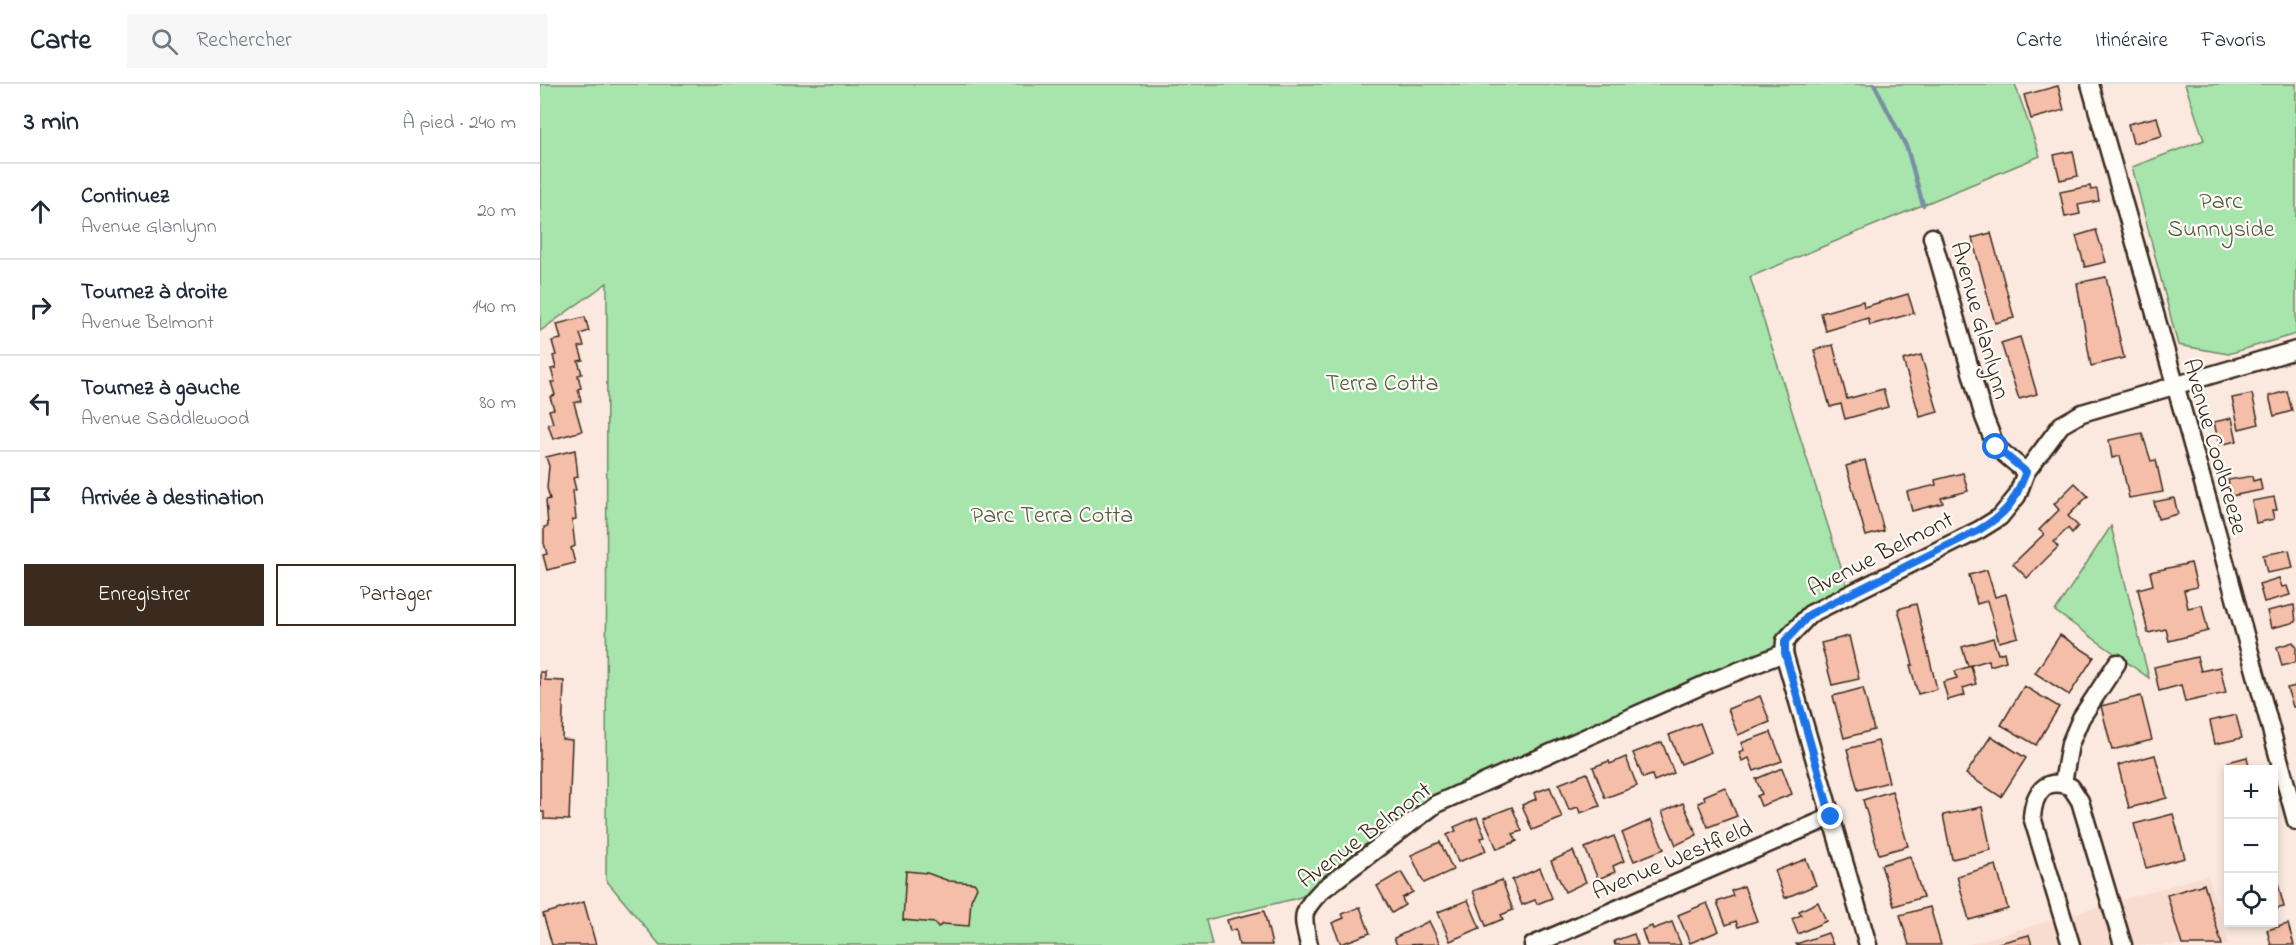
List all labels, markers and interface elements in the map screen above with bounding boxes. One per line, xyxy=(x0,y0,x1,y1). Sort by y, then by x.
search box xyxy=(127,14,547,68)
text: Carte xyxy=(30,21,91,62)
icon: search xyxy=(148,25,181,58)
text: Rechercher xyxy=(196,25,292,57)
text: Carte xyxy=(2016,26,2062,56)
text: Itinéraire xyxy=(2095,26,2168,56)
text: Favoris xyxy=(2201,26,2266,56)
text: 3 min xyxy=(24,104,79,142)
text: À pied · 240 m xyxy=(402,109,516,138)
text: Continuez xyxy=(81,181,169,213)
park label: Parc Sunnyside xyxy=(2168,185,2275,249)
icon: ahead xyxy=(24,195,57,228)
text: 20 m xyxy=(477,197,516,226)
text: Avenue Glanlynn xyxy=(81,213,217,242)
street label: Avenue Glanlynn xyxy=(1938,238,2018,404)
text: Tournez à droite xyxy=(81,277,227,309)
icon: right xyxy=(24,291,57,324)
text: 140 m xyxy=(472,293,516,322)
text: Avenue Belmont xyxy=(81,309,214,338)
street label: Avenue Coolbreeze xyxy=(2172,355,2256,539)
park label: Terra Cotta xyxy=(1325,367,1439,402)
text: Tournez à gauche xyxy=(81,373,240,405)
icon: left xyxy=(24,387,57,420)
text: 80 m xyxy=(479,389,516,418)
text: Avenue Saddlewood xyxy=(81,405,249,434)
route start xyxy=(1982,433,2008,459)
icon: arrive xyxy=(24,483,57,516)
text: Arrivée à destination xyxy=(81,483,264,515)
park label: Parc Terra Cotta xyxy=(971,499,1133,534)
street label: Avenue Belmont xyxy=(1802,503,1960,607)
button: Enregistrer xyxy=(24,564,264,626)
button: Partager xyxy=(276,564,516,626)
map controls xyxy=(2224,765,2278,927)
button: + xyxy=(2224,765,2278,819)
street label: Avenue Belmont xyxy=(1291,774,1440,898)
route end xyxy=(1817,803,1843,829)
street label: Avenue Westfield xyxy=(1587,812,1759,911)
button: − xyxy=(2224,819,2278,873)
button: locate xyxy=(2224,873,2278,927)

